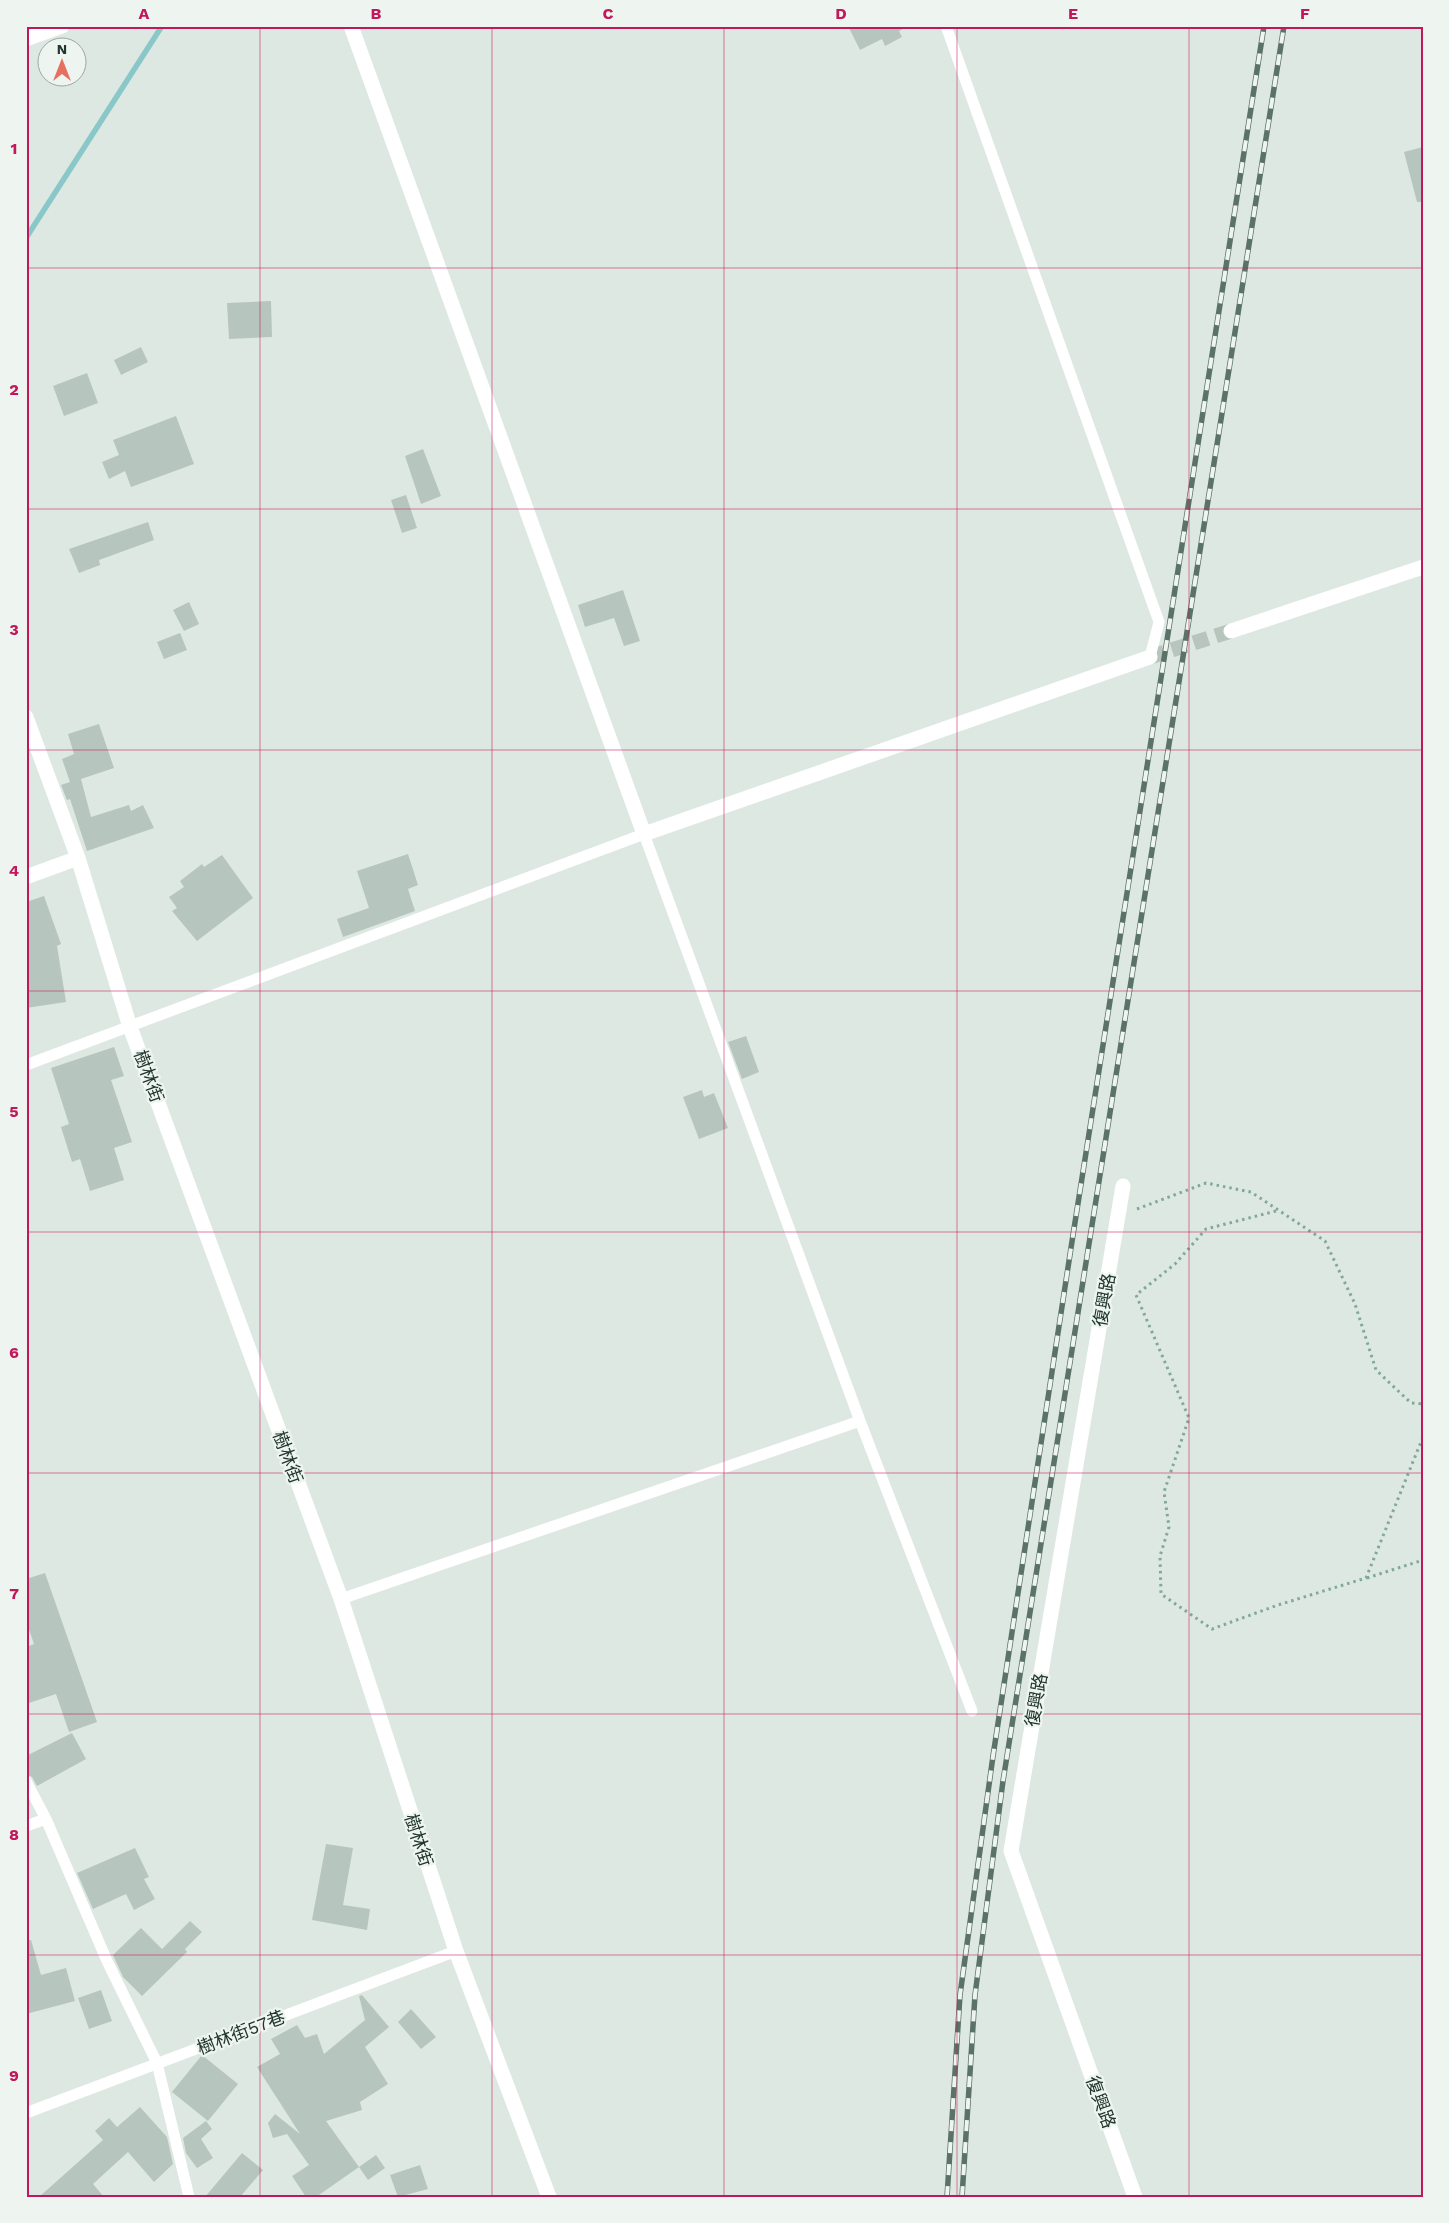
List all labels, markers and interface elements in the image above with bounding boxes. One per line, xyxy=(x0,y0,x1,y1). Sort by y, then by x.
text: A xyxy=(139,4,150,23)
text: B xyxy=(371,4,382,23)
text: C xyxy=(603,4,614,23)
text: D xyxy=(835,4,847,23)
text: E xyxy=(1068,4,1078,23)
text: F xyxy=(1300,4,1310,23)
north arrow xyxy=(38,38,88,88)
text: N xyxy=(57,41,67,57)
text: 1 xyxy=(11,139,17,158)
text: 2 xyxy=(9,380,19,399)
text: 3 xyxy=(9,620,19,639)
text: 4 xyxy=(9,861,19,880)
street label: 樹林街 xyxy=(130,1047,168,1105)
text: 5 xyxy=(9,1102,19,1121)
street label: 復興路 xyxy=(1089,1272,1119,1328)
text: 6 xyxy=(9,1343,19,1362)
street label: 樹林街 xyxy=(269,1428,307,1486)
text: 7 xyxy=(9,1584,19,1603)
street label: 復興路 xyxy=(1021,1672,1051,1728)
street label: 樹林街 xyxy=(401,1811,437,1869)
text: 8 xyxy=(9,1825,19,1844)
street label: 樹林街57巷 xyxy=(194,2006,288,2058)
text: 9 xyxy=(9,2066,19,2085)
street label: 復興路 xyxy=(1082,2073,1120,2131)

